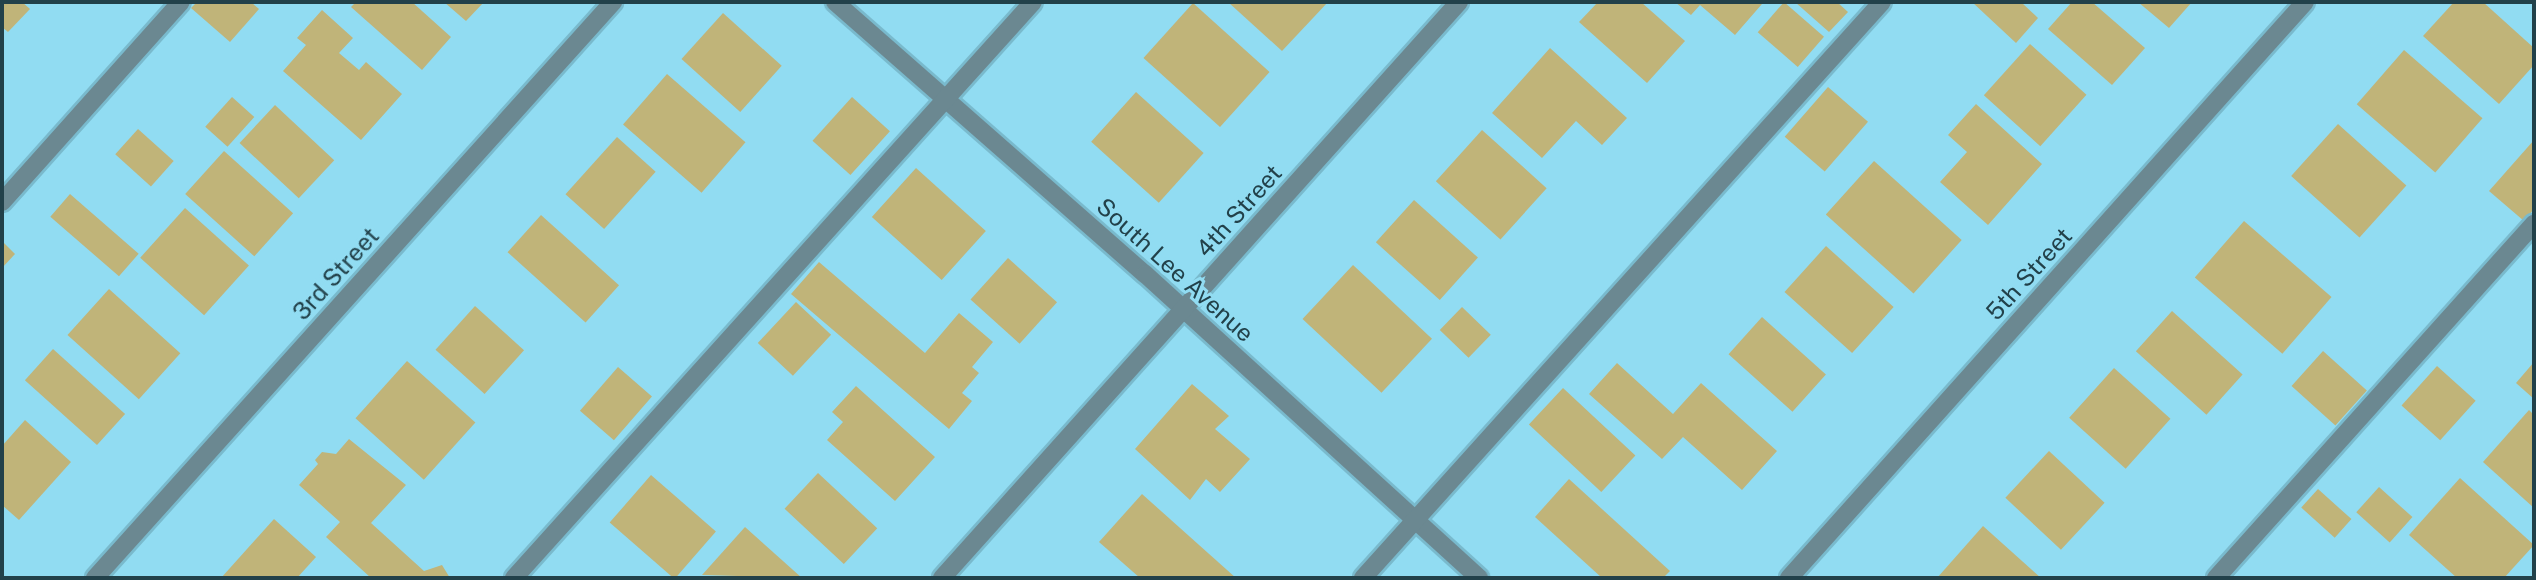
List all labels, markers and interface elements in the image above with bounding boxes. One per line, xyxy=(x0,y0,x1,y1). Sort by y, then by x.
street label: 4th Street xyxy=(1190,159,1288,263)
street label: South Lee Avenue xyxy=(1091,192,1259,348)
street label: 3rd Street xyxy=(287,222,385,326)
street label: 5th Street xyxy=(1980,222,2078,326)

